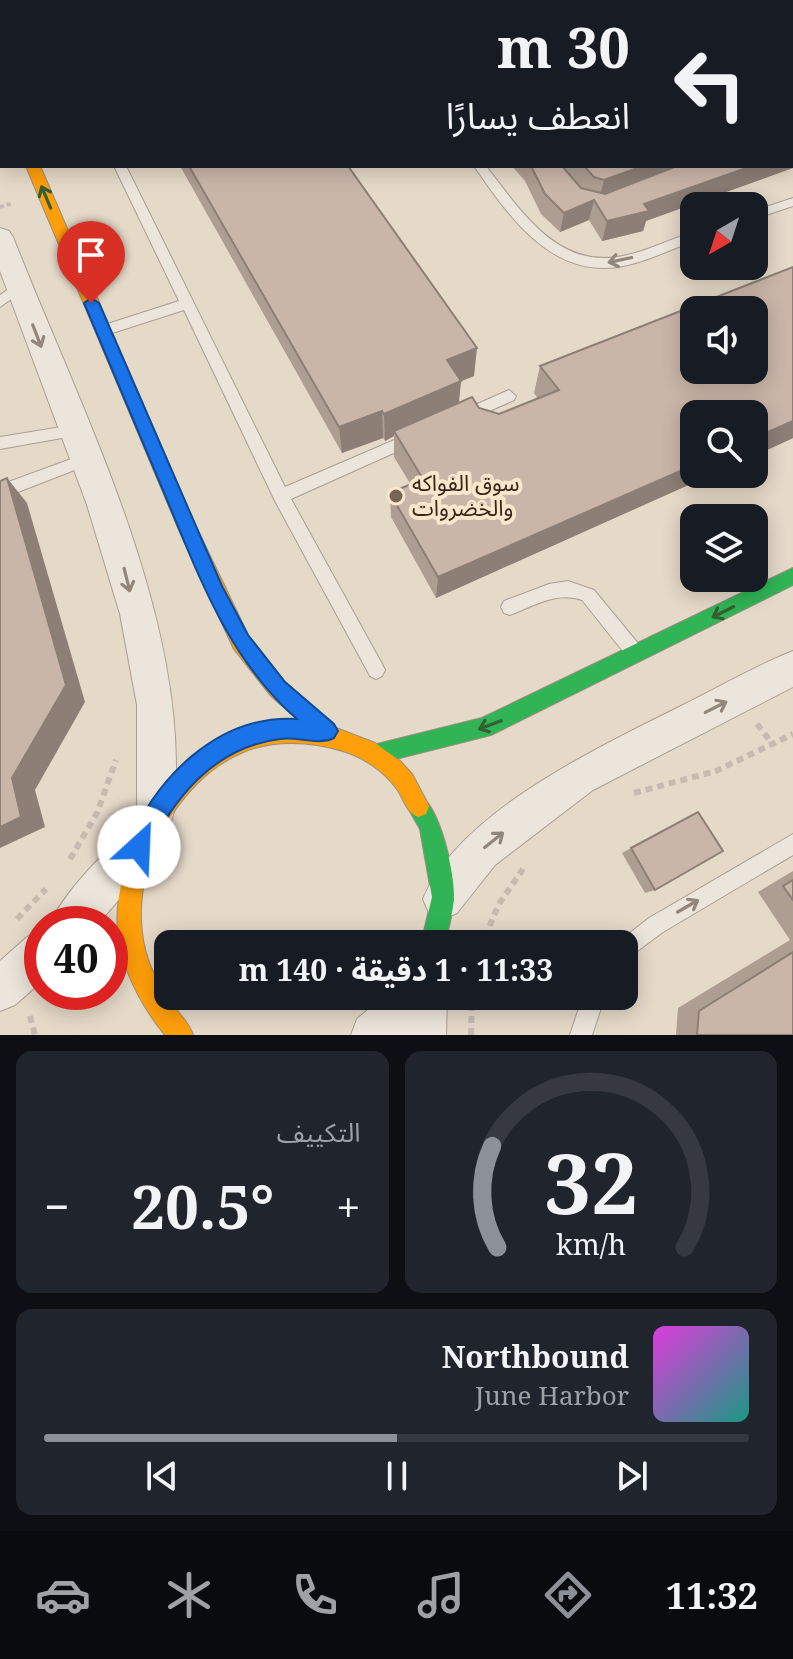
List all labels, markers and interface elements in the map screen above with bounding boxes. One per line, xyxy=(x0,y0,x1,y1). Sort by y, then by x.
text: 30 m xyxy=(497,8,630,84)
icon: left xyxy=(658,32,762,136)
text: انعطف يسارًا xyxy=(446,91,630,140)
one-way arrow xyxy=(38,185,52,210)
north arrow xyxy=(680,192,768,280)
map controls xyxy=(680,192,768,592)
pin xyxy=(57,221,125,303)
icon: arrive xyxy=(69,233,113,277)
one-way arrow xyxy=(608,253,633,268)
button: sound xyxy=(680,296,768,384)
one-way arrow xyxy=(31,323,46,348)
button: search xyxy=(680,400,768,488)
place label: سوق الفواكه والخضروات xyxy=(412,467,520,522)
marker: سوق الفواكه والخضروات xyxy=(387,487,405,505)
button: layers xyxy=(680,504,768,592)
one-way arrow xyxy=(120,567,135,592)
one-way arrow xyxy=(712,604,736,620)
one-way arrow xyxy=(704,699,728,715)
one-way arrow xyxy=(478,719,503,733)
position arrow xyxy=(97,805,181,889)
one-way arrow xyxy=(483,832,504,849)
one-way arrow xyxy=(676,898,699,914)
speed limit sign: 40 xyxy=(24,906,128,1010)
text: 11:33 · 1 دقيقة · 140 m xyxy=(239,949,553,990)
text: التكييف xyxy=(277,1114,361,1150)
text: 32 xyxy=(544,1125,638,1238)
text: 20.5° xyxy=(131,1165,274,1247)
text: − xyxy=(44,1176,69,1236)
text: + xyxy=(336,1176,361,1236)
text: km/h xyxy=(556,1224,626,1263)
text: Northbound xyxy=(442,1336,629,1377)
text: June Harbor xyxy=(475,1377,629,1413)
icon: previous xyxy=(140,1454,184,1498)
icon: pause xyxy=(375,1454,419,1498)
icon: next xyxy=(610,1454,654,1498)
icon: car xyxy=(35,1567,91,1623)
icon: climate xyxy=(161,1567,217,1623)
icon: phone xyxy=(287,1567,343,1623)
icon: music xyxy=(413,1567,469,1623)
icon: directions xyxy=(540,1567,596,1623)
text: 11:32 xyxy=(666,1571,758,1620)

